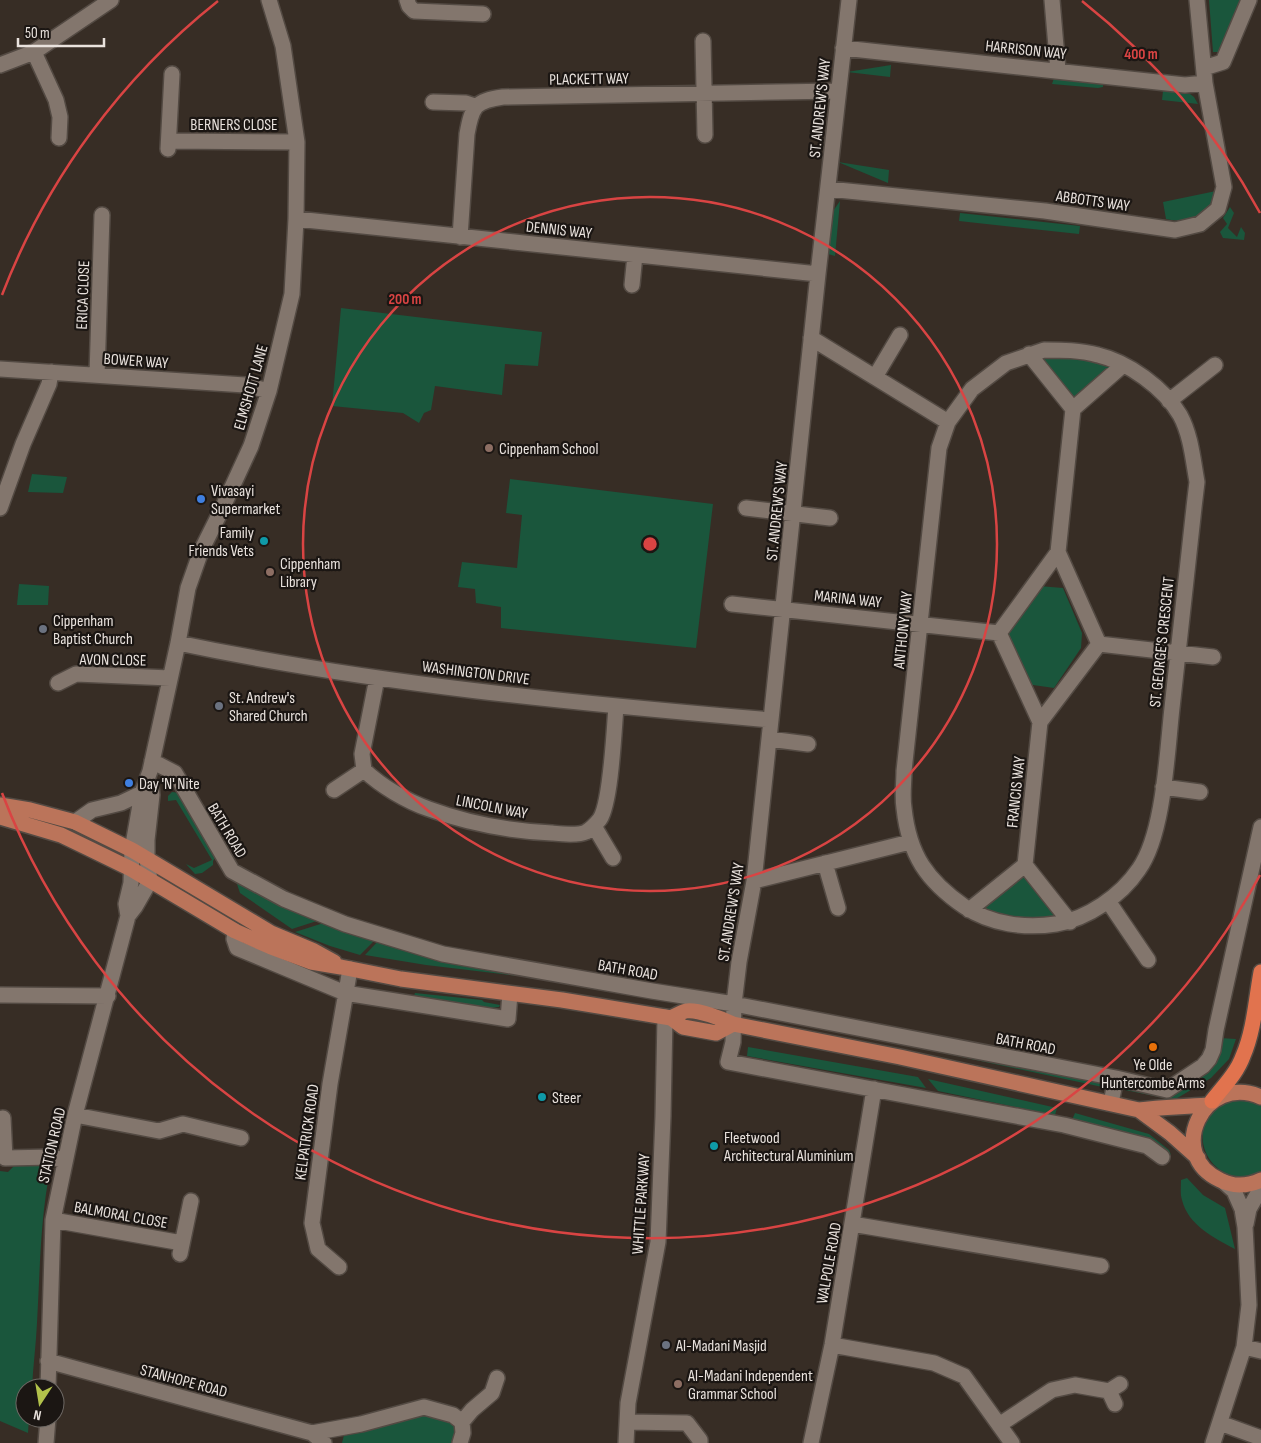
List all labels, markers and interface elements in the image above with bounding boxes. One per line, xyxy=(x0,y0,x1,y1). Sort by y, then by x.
scale bar xyxy=(18,15,104,47)
text: 50 m xyxy=(25,24,50,43)
street label: HARRISON WAY xyxy=(984,37,1068,64)
text: 400 m xyxy=(1124,45,1158,64)
street label: ST. ANDREW'S WAY xyxy=(806,57,835,159)
street label: PLACKETT WAY xyxy=(549,69,629,90)
street label: BERNERS CLOSE xyxy=(190,116,278,135)
street label: ABBOTTS WAY xyxy=(1054,187,1131,216)
street label: DENNIS WAY xyxy=(525,218,593,243)
street label: ERICA CLOSE xyxy=(73,260,94,330)
text: 200 m xyxy=(388,290,422,309)
street label: ELMSHOTT LANE xyxy=(230,343,273,432)
street label: BOWER WAY xyxy=(103,350,169,373)
place label: Cippenham School xyxy=(499,440,598,459)
marker: Cippenham School xyxy=(483,442,495,454)
street label: ST. ANDREW'S WAY xyxy=(763,460,792,562)
place label: Vivasayi Supermarket xyxy=(211,482,280,519)
marker: Vivasayi Supermarket xyxy=(195,493,207,505)
place label: Family Friends Vets xyxy=(189,524,254,561)
marker: Family Friends Vets xyxy=(258,535,270,547)
centre of rings xyxy=(641,535,659,553)
place label: Cippenham Library xyxy=(280,555,341,592)
marker: Cippenham Library xyxy=(264,566,276,578)
street label: ST. GEORGE'S CRESCENT xyxy=(1146,575,1179,708)
street label: MARINA WAY xyxy=(813,587,883,612)
street label: ANTHONY WAY xyxy=(890,590,917,671)
place label: Cippenham Baptist Church xyxy=(53,612,133,649)
marker: Cippenham Baptist Church xyxy=(37,623,49,635)
street label: AVON CLOSE xyxy=(78,650,146,671)
street label: WASHINGTON DRIVE xyxy=(421,657,531,690)
place label: St. Andrew's Shared Church xyxy=(229,689,308,726)
marker: St. Andrew's Shared Church xyxy=(213,700,225,712)
street label: FRANCIS WAY xyxy=(1003,755,1030,829)
place label: Day 'N' Nite xyxy=(139,775,200,794)
marker: Day 'N' Nite xyxy=(123,777,135,789)
street label: LINCOLN WAY xyxy=(454,791,529,824)
street label: BATH ROAD xyxy=(203,800,250,862)
street label: ST. ANDREW'S WAY xyxy=(714,861,749,963)
street label: BATH ROAD xyxy=(596,956,659,985)
street label: BATH ROAD xyxy=(994,1029,1057,1060)
marker: Ye Olde Huntercombe Arms xyxy=(1147,1041,1159,1053)
place label: Ye Olde Huntercombe Arms xyxy=(1101,1056,1205,1093)
street label: KELPATRICK ROAD xyxy=(291,1083,324,1181)
place label: Steer xyxy=(552,1089,581,1108)
marker: Steer xyxy=(536,1091,548,1103)
street label: STATION ROAD xyxy=(35,1106,70,1185)
place label: Fleetwood Architectural Aluminium xyxy=(723,1129,854,1166)
marker: Fleetwood Architectural Aluminium xyxy=(708,1140,720,1152)
street label: WHITTLE PARKWAY xyxy=(629,1153,655,1255)
street label: BALMORAL CLOSE xyxy=(73,1198,169,1233)
street label: WALPOLE ROAD xyxy=(813,1221,846,1305)
place label: Al-Madani Masjid xyxy=(675,1337,767,1356)
marker: Al-Madani Masjid xyxy=(660,1339,672,1351)
street label: STANHOPE ROAD xyxy=(138,1361,229,1402)
place label: Al-Madani Independent Grammar School xyxy=(687,1367,813,1404)
north arrow xyxy=(15,1378,65,1428)
marker: Al-Madani Independent Grammar School xyxy=(672,1378,684,1390)
text: N xyxy=(32,1406,43,1424)

